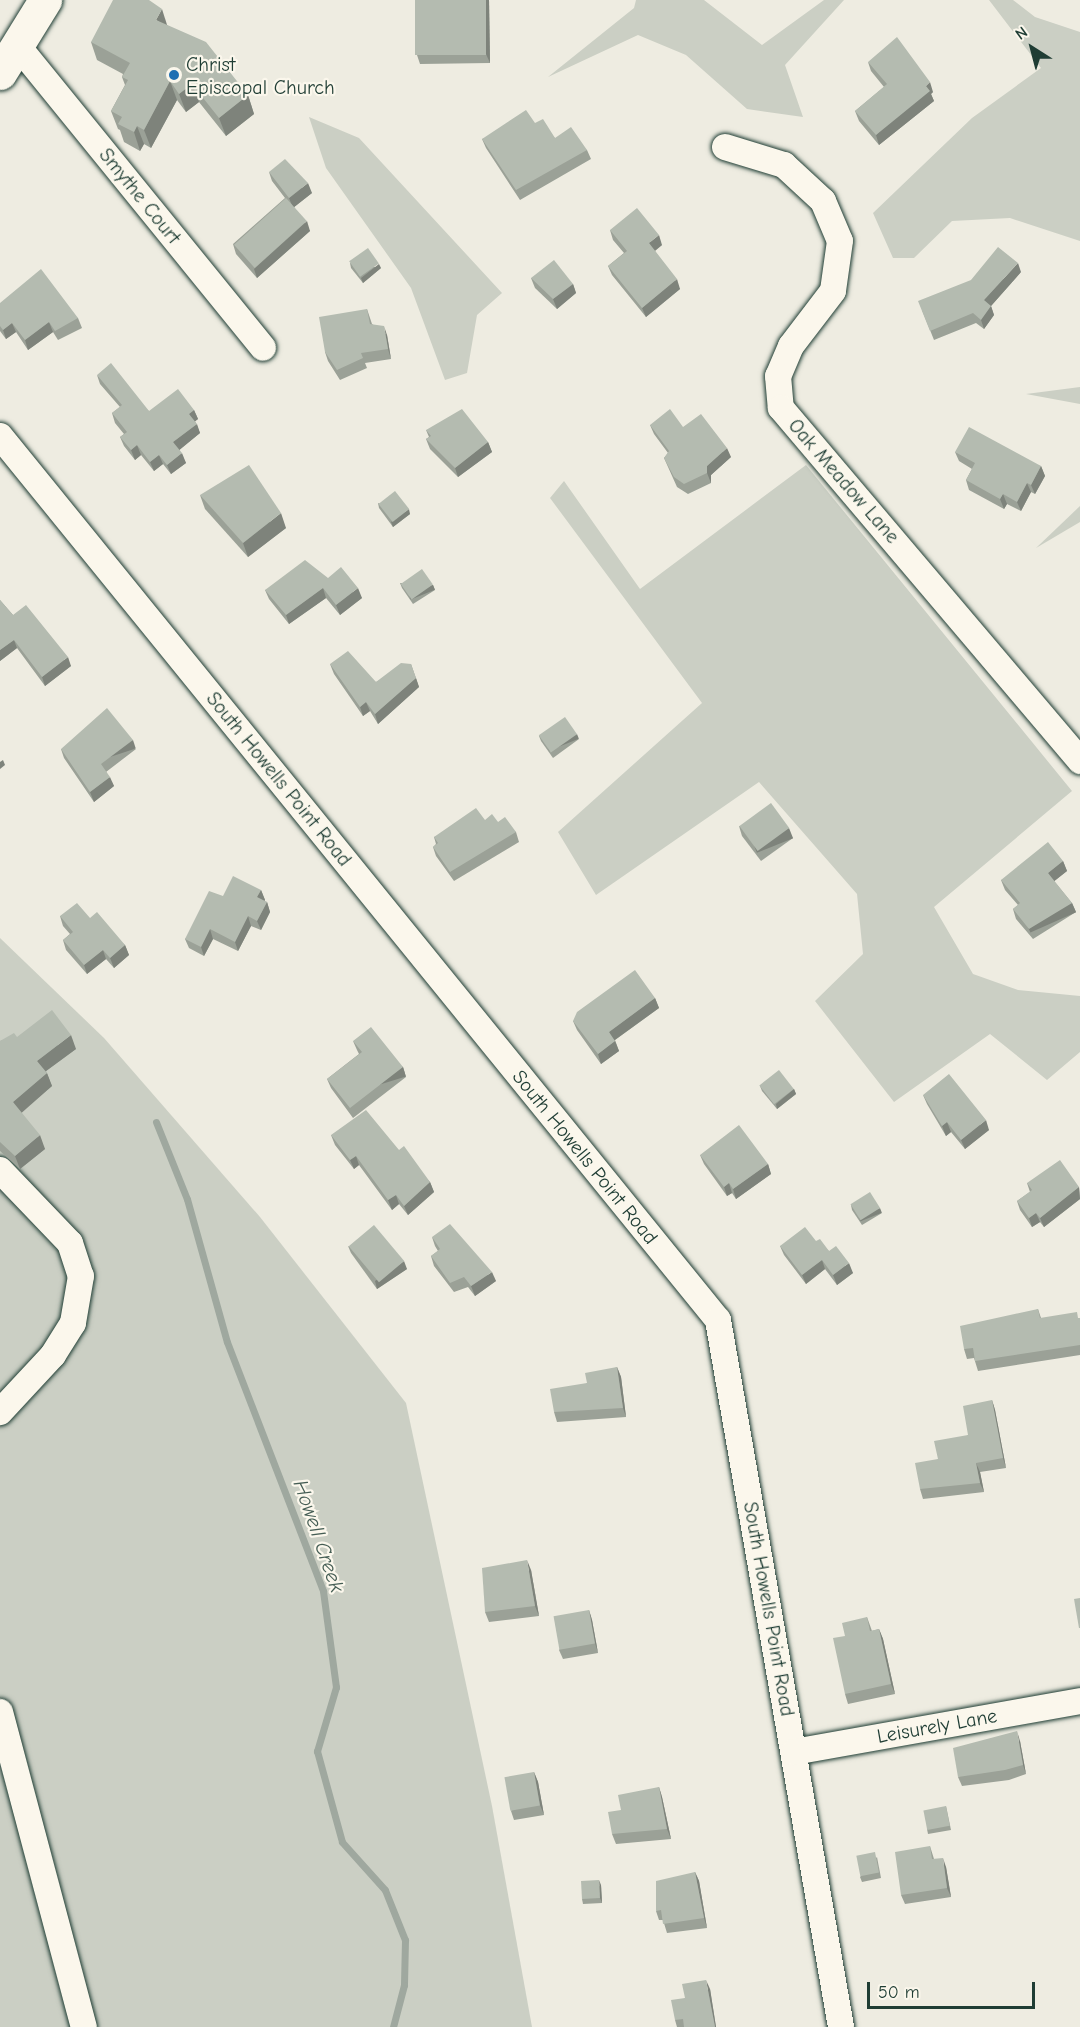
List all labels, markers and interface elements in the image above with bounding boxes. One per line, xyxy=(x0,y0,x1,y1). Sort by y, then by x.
north arrow xyxy=(1002,18,1062,78)
text: N xyxy=(1012,23,1031,44)
place label: Christ Episcopal Church xyxy=(186,52,335,99)
marker: Christ Episcopal Church xyxy=(167,68,181,82)
street label: Smythe Court xyxy=(94,143,186,249)
street label: Oak Meadow Lane xyxy=(783,414,905,548)
street label: South Howells Point Road xyxy=(201,687,357,871)
street label: South Howells Point Road xyxy=(507,1065,663,1249)
water label: Howell Creek xyxy=(288,1476,350,1596)
street label: South Howells Point Road xyxy=(738,1500,800,1718)
street label: Leisurely Lane xyxy=(875,1704,999,1748)
scale bar xyxy=(870,1970,1038,2008)
text: 50 m xyxy=(878,1982,920,2003)

